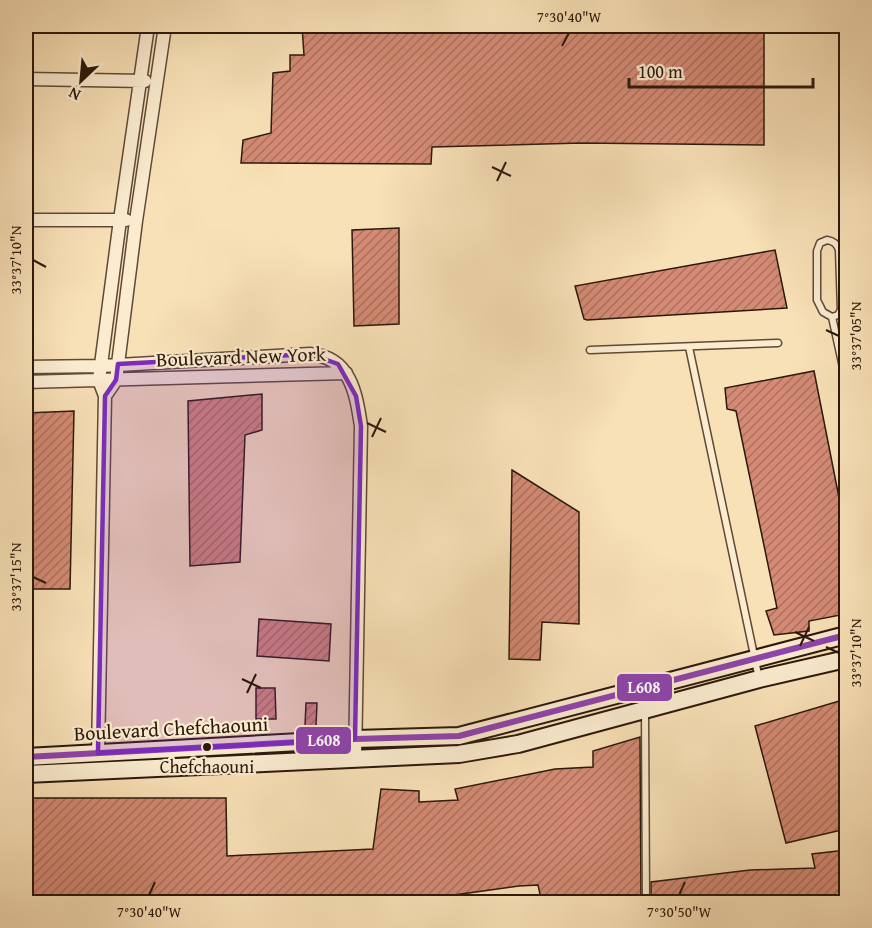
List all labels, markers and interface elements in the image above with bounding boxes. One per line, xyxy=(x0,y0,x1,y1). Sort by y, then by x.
text: 7°30'40"W xyxy=(537,6,602,27)
north arrow xyxy=(51,51,111,111)
scale bar xyxy=(629,51,814,89)
text: 100 m xyxy=(638,58,683,85)
text: N xyxy=(64,81,84,108)
text: 33°37'10"N xyxy=(5,225,26,294)
text: 33°37'05"N xyxy=(845,301,866,370)
street label: Boulevard New York xyxy=(156,339,327,373)
text: 33°37'15"N xyxy=(5,542,26,611)
text: 33°37'10"N xyxy=(845,618,866,687)
line badge: L608 xyxy=(616,673,673,702)
text: L608 xyxy=(627,675,661,699)
street label: Boulevard Chefchaouni xyxy=(73,708,269,748)
line badge: L608 xyxy=(295,726,352,755)
text: L608 xyxy=(307,728,341,752)
marker: Chefchaouni xyxy=(201,741,213,753)
place label: Chefchaouni xyxy=(160,753,254,780)
text: 7°30'40"W xyxy=(117,901,182,922)
text: 7°30'50"W xyxy=(647,901,712,922)

